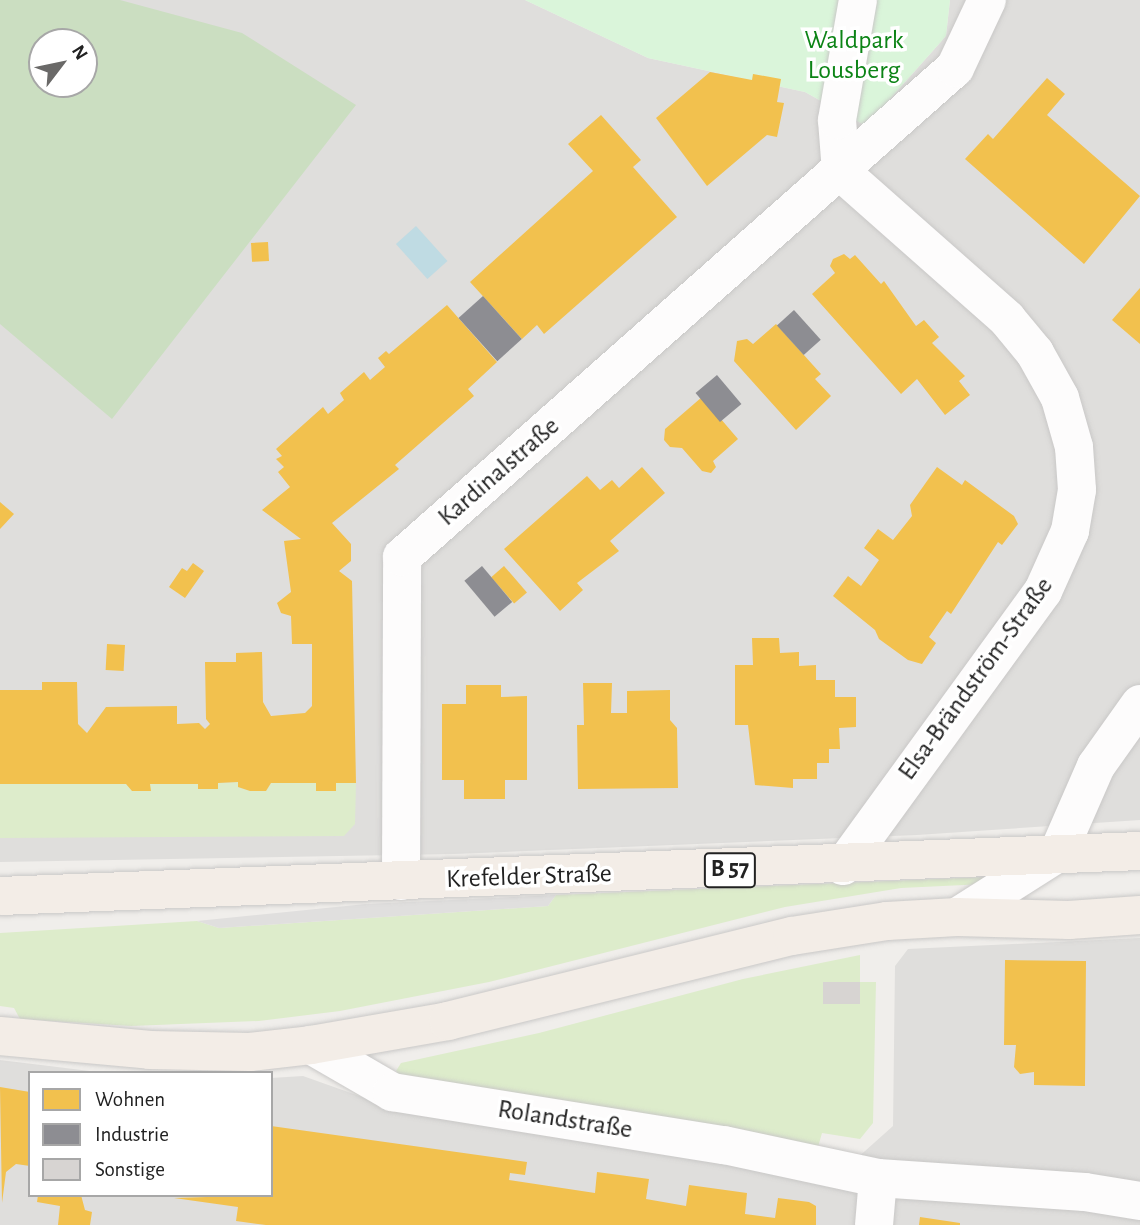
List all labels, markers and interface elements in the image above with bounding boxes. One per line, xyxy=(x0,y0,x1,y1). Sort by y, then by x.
park label: Waldpark Lousberg xyxy=(805,25,903,86)
north arrow xyxy=(28,28,98,98)
text: N xyxy=(68,42,91,63)
street label: Kardinalstraße xyxy=(432,411,566,533)
street label: Elsa-Brändström-Straße xyxy=(892,572,1060,786)
road number: B 57 xyxy=(704,850,756,890)
street label: Krefelder Straße xyxy=(446,859,612,895)
legend xyxy=(28,1071,273,1197)
text: Wohnen xyxy=(95,1089,165,1110)
street label: Rolandstraße xyxy=(496,1094,634,1146)
text: Industrie xyxy=(95,1124,169,1145)
text: Sonstige xyxy=(95,1159,165,1180)

